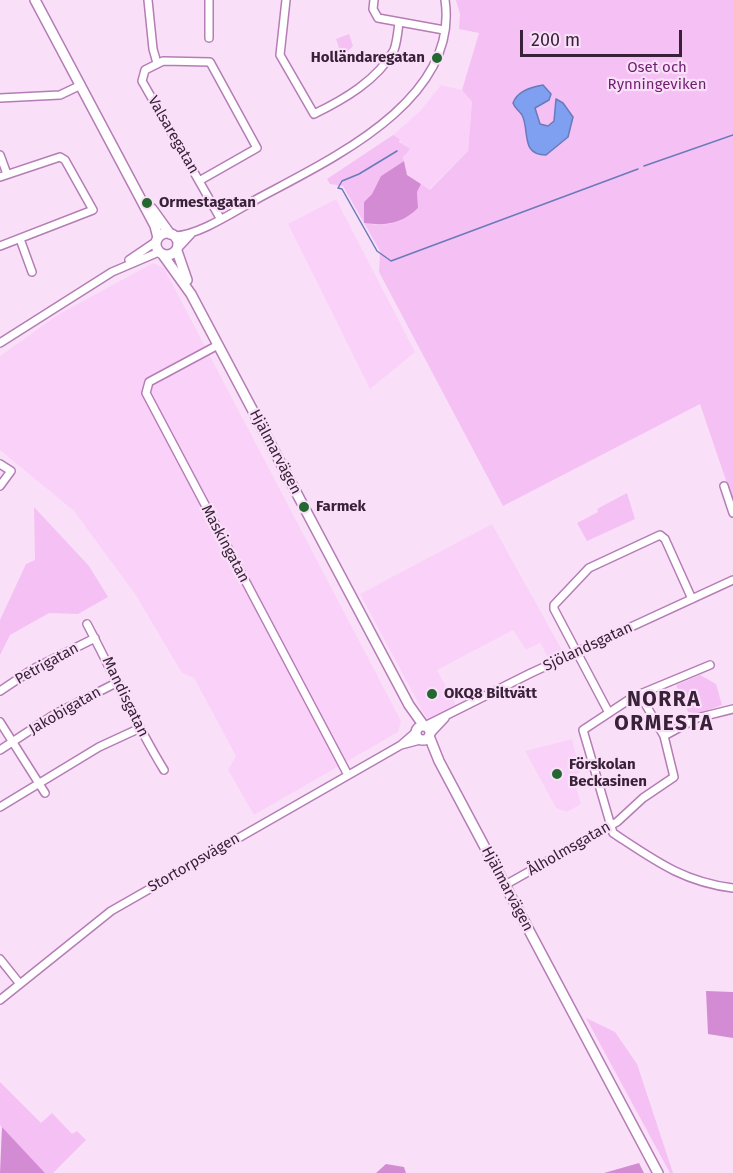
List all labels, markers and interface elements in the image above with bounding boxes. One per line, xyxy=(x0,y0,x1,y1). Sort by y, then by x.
scale bar xyxy=(523,18,685,56)
text: 200 m xyxy=(531,29,580,51)
place label: Holländaregatan xyxy=(311,49,425,67)
marker: Holländaregatan xyxy=(430,51,444,65)
park label: Oset och Rynningeviken xyxy=(608,59,706,94)
street label: Valsaregatan xyxy=(144,93,202,177)
place label: Ormestagatan xyxy=(159,194,256,212)
marker: Ormestagatan xyxy=(140,196,154,210)
street label: Hjälmarvägen xyxy=(245,407,305,497)
place label: Farmek xyxy=(316,498,366,516)
marker: Farmek xyxy=(297,500,311,514)
street label: Maskingatan xyxy=(197,502,253,586)
street label: Sjölandsgatan xyxy=(541,618,635,676)
street label: Petrigatan xyxy=(12,639,82,689)
street label: Mandisgatan xyxy=(98,654,152,740)
street label: Jakobigatan xyxy=(26,683,104,739)
place label: OKQ8 Biltvätt xyxy=(444,685,537,703)
marker: OKQ8 Biltvätt xyxy=(425,687,439,701)
district label: NORRA ORMESTA xyxy=(614,687,714,737)
place label: Förskolan Beckasinen xyxy=(569,756,647,791)
marker: Förskolan Beckasinen xyxy=(550,767,564,781)
street label: Ålholmsgatan xyxy=(524,818,614,880)
street label: Stortorpsvägen xyxy=(145,829,243,897)
street label: Hjälmarvägen xyxy=(477,844,537,934)

